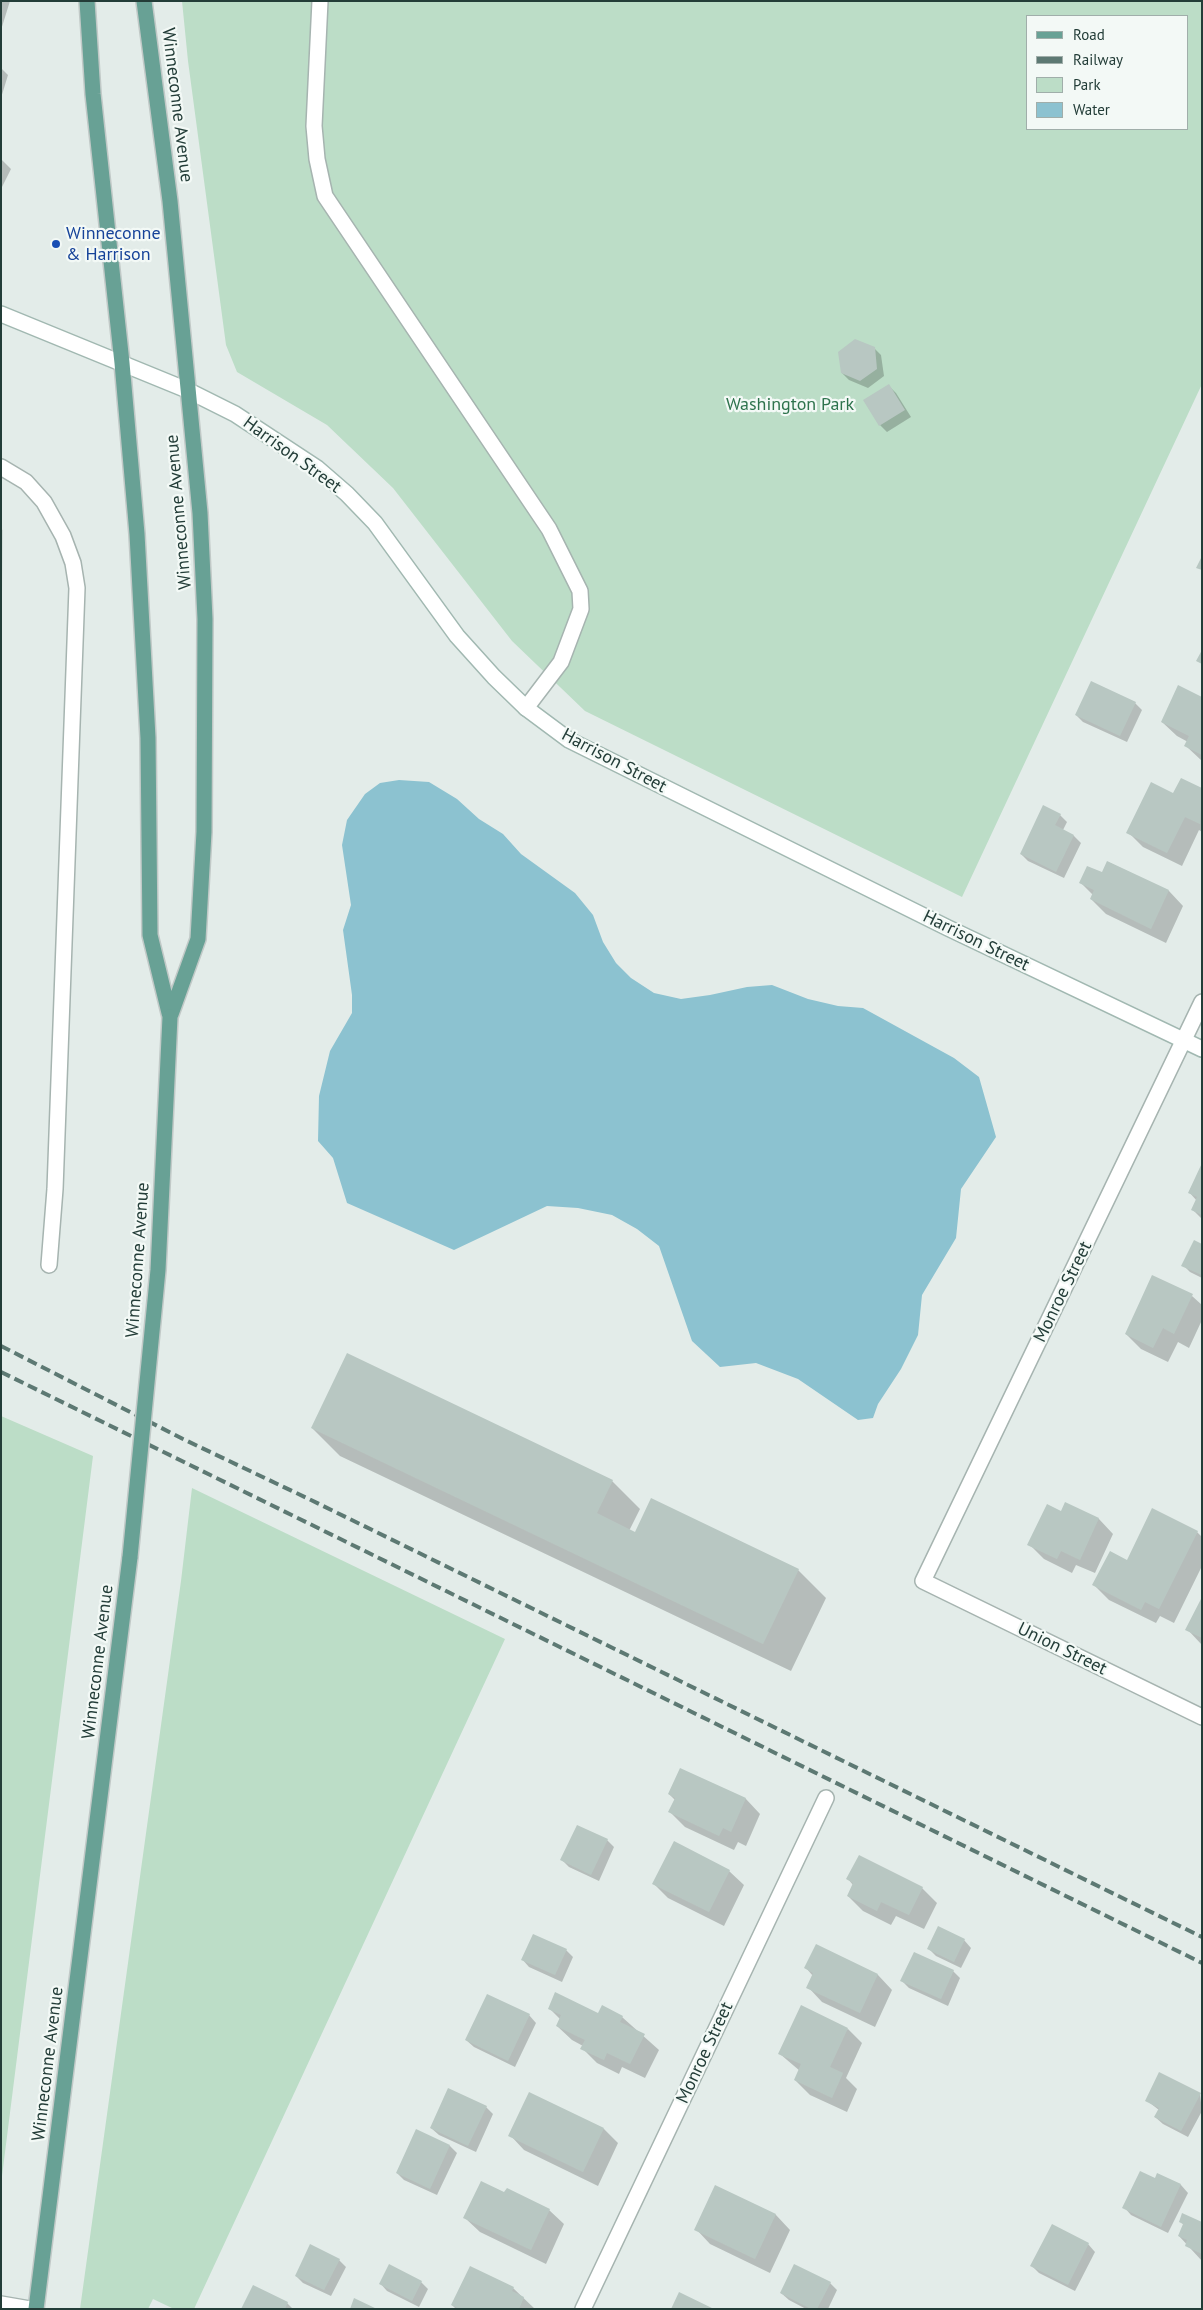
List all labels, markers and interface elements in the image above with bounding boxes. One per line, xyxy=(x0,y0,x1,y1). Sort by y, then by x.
legend xyxy=(1026,15,1188,130)
text: Road xyxy=(1073,25,1105,44)
street label: Winneconne Avenue xyxy=(157,26,197,184)
text: Railway xyxy=(1073,50,1123,69)
text: Park xyxy=(1073,75,1101,94)
text: Water xyxy=(1073,100,1110,119)
place label: Winneconne & Harrison xyxy=(66,223,161,266)
marker: Winneconne & Harrison xyxy=(50,238,62,250)
park label: Washington Park xyxy=(726,394,854,416)
street label: Harrison Street xyxy=(239,412,345,498)
street label: Winneconne Avenue xyxy=(161,434,197,590)
street label: Harrison Street xyxy=(558,724,670,798)
street label: Harrison Street xyxy=(919,906,1033,976)
street label: Winneconne Avenue xyxy=(122,1182,154,1338)
street label: Monroe Street xyxy=(1029,1238,1097,1346)
street label: Winneconne Avenue xyxy=(78,1583,118,1741)
street label: Union Street xyxy=(1014,1618,1110,1680)
street label: Winneconne Avenue xyxy=(28,1985,68,2143)
street label: Monroe Street xyxy=(672,1999,738,2107)

